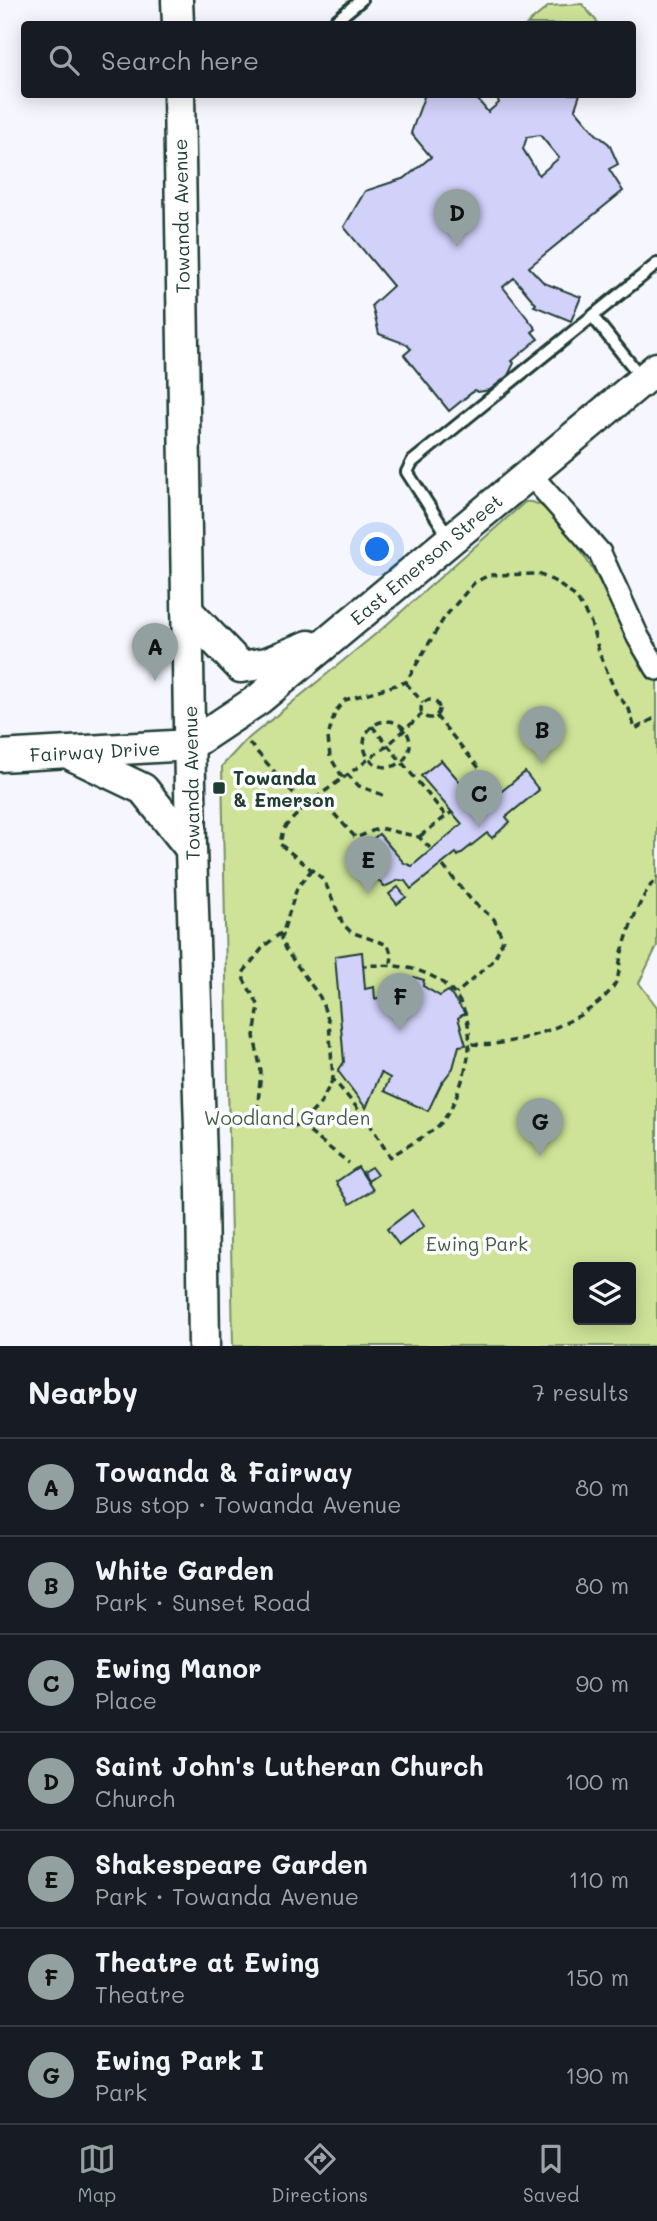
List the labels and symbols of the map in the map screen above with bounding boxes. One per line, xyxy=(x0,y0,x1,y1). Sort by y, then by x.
street label: Towanda Avenue xyxy=(167,138,195,294)
pin: D xyxy=(434,189,480,247)
street label: East Emerson Street xyxy=(345,488,507,630)
your location xyxy=(360,532,394,566)
pin: A xyxy=(132,623,178,681)
street label: Towanda Avenue xyxy=(177,705,205,861)
pin: B xyxy=(519,706,565,764)
street label: Fairway Drive xyxy=(29,735,161,767)
place label: Towanda & Emerson xyxy=(233,765,335,812)
pin: C xyxy=(456,770,502,828)
marker: Towanda & Emerson xyxy=(211,780,227,796)
pin: E xyxy=(345,836,391,894)
pin: F xyxy=(377,973,423,1031)
pin: G xyxy=(517,1098,563,1156)
park label: Woodland Garden xyxy=(204,1105,370,1130)
park label: Ewing Park xyxy=(426,1231,528,1256)

